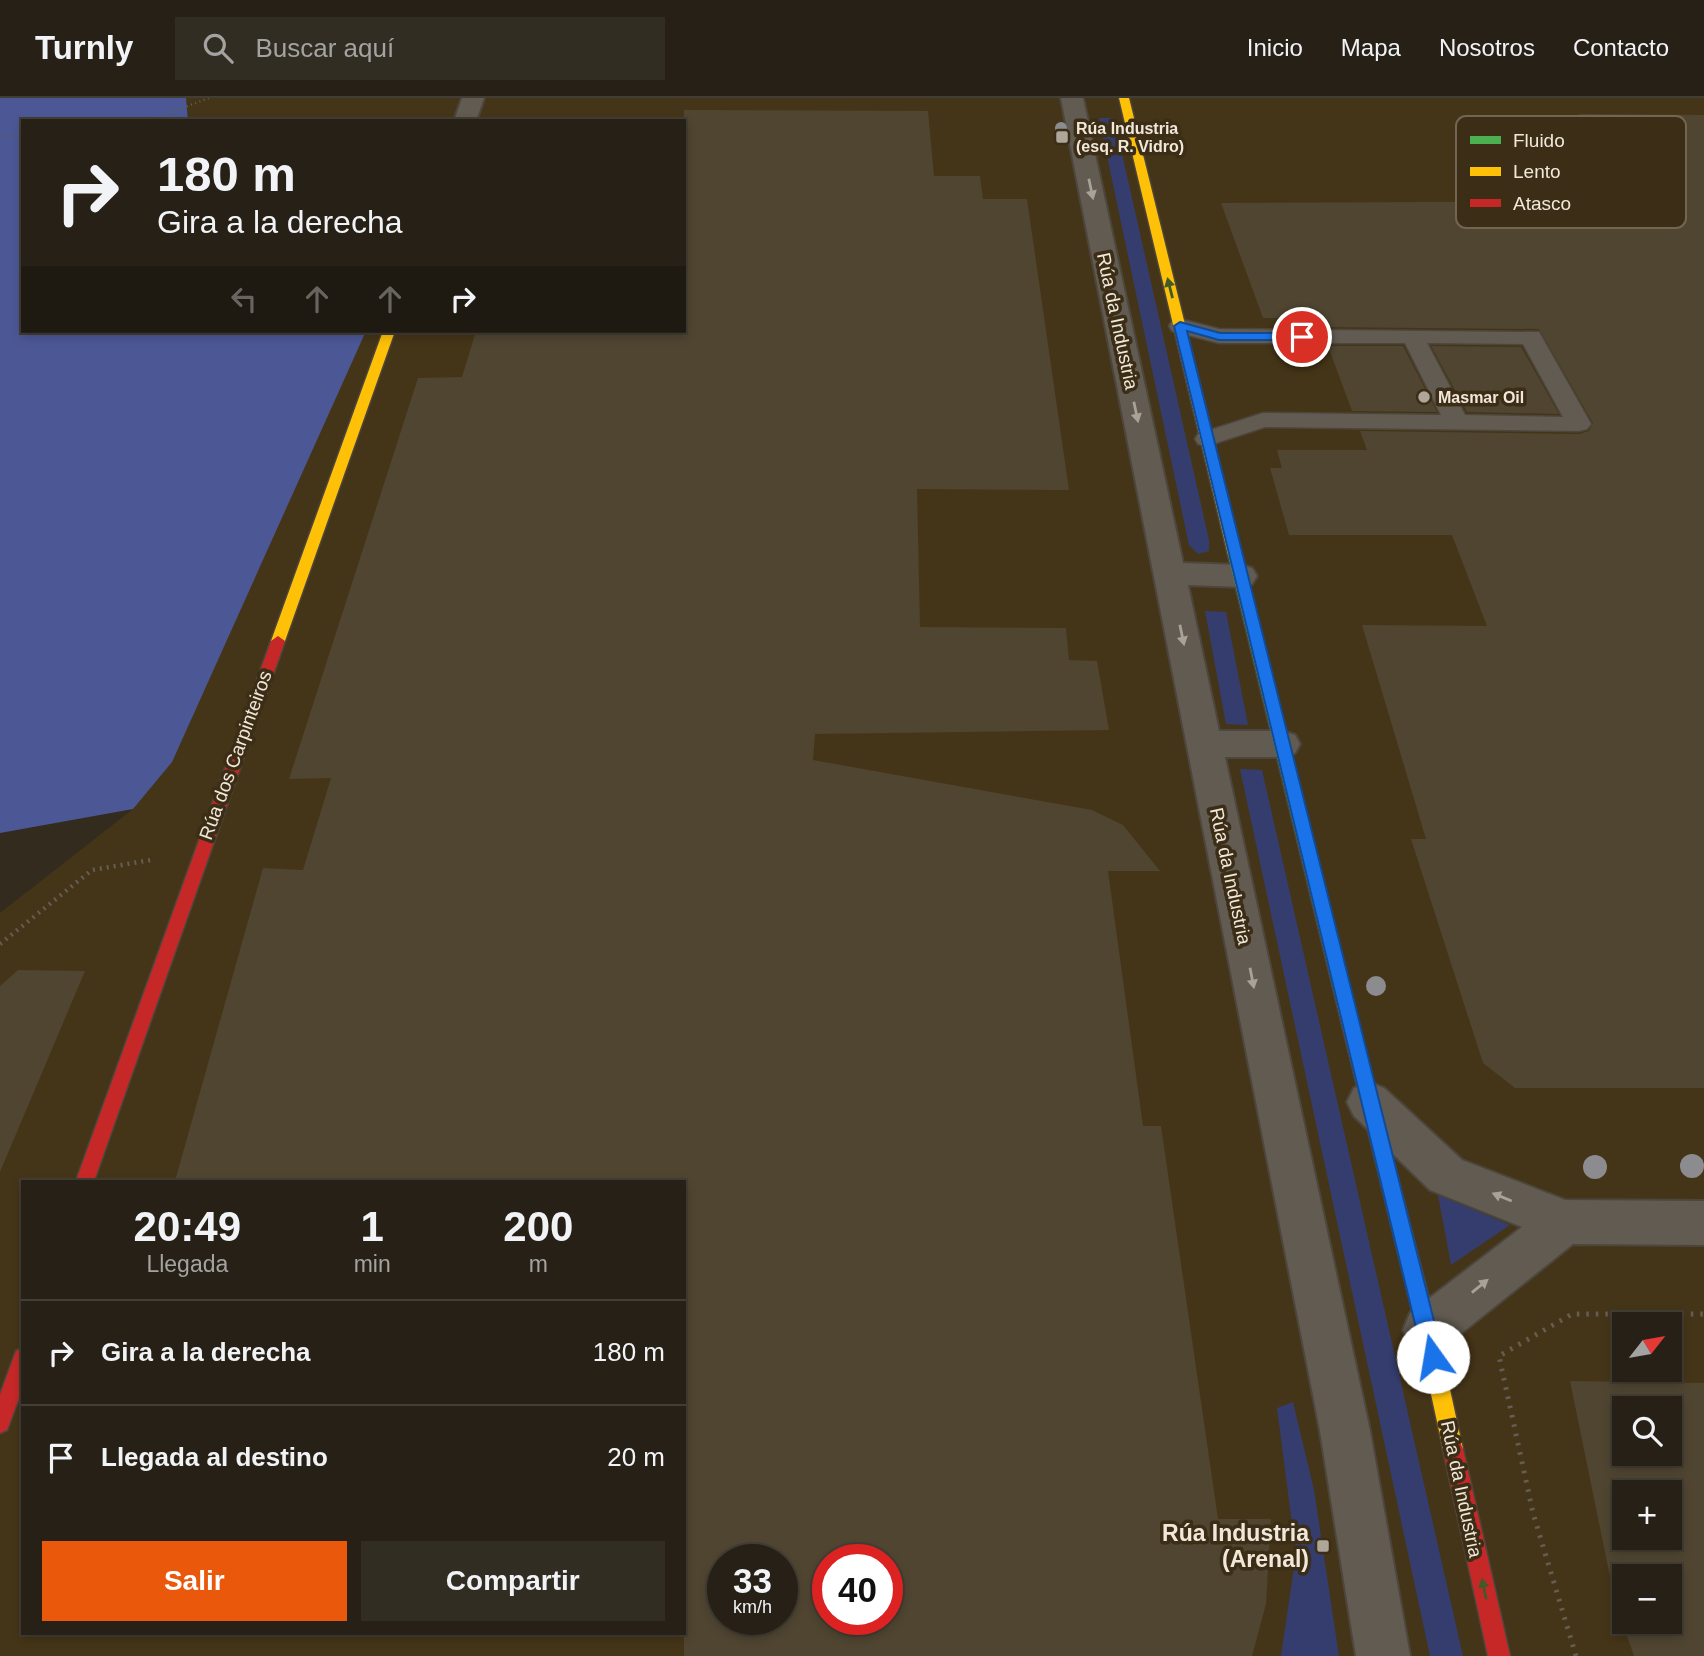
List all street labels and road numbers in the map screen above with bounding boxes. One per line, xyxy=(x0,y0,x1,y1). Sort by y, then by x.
street label: Rúa da Industria xyxy=(1093,251,1142,392)
street label: Rúa dos Carpinteiros xyxy=(195,668,276,843)
street label: Rúa da Industria xyxy=(1206,806,1255,947)
street label: Rúa da Industria xyxy=(1437,1419,1486,1560)

